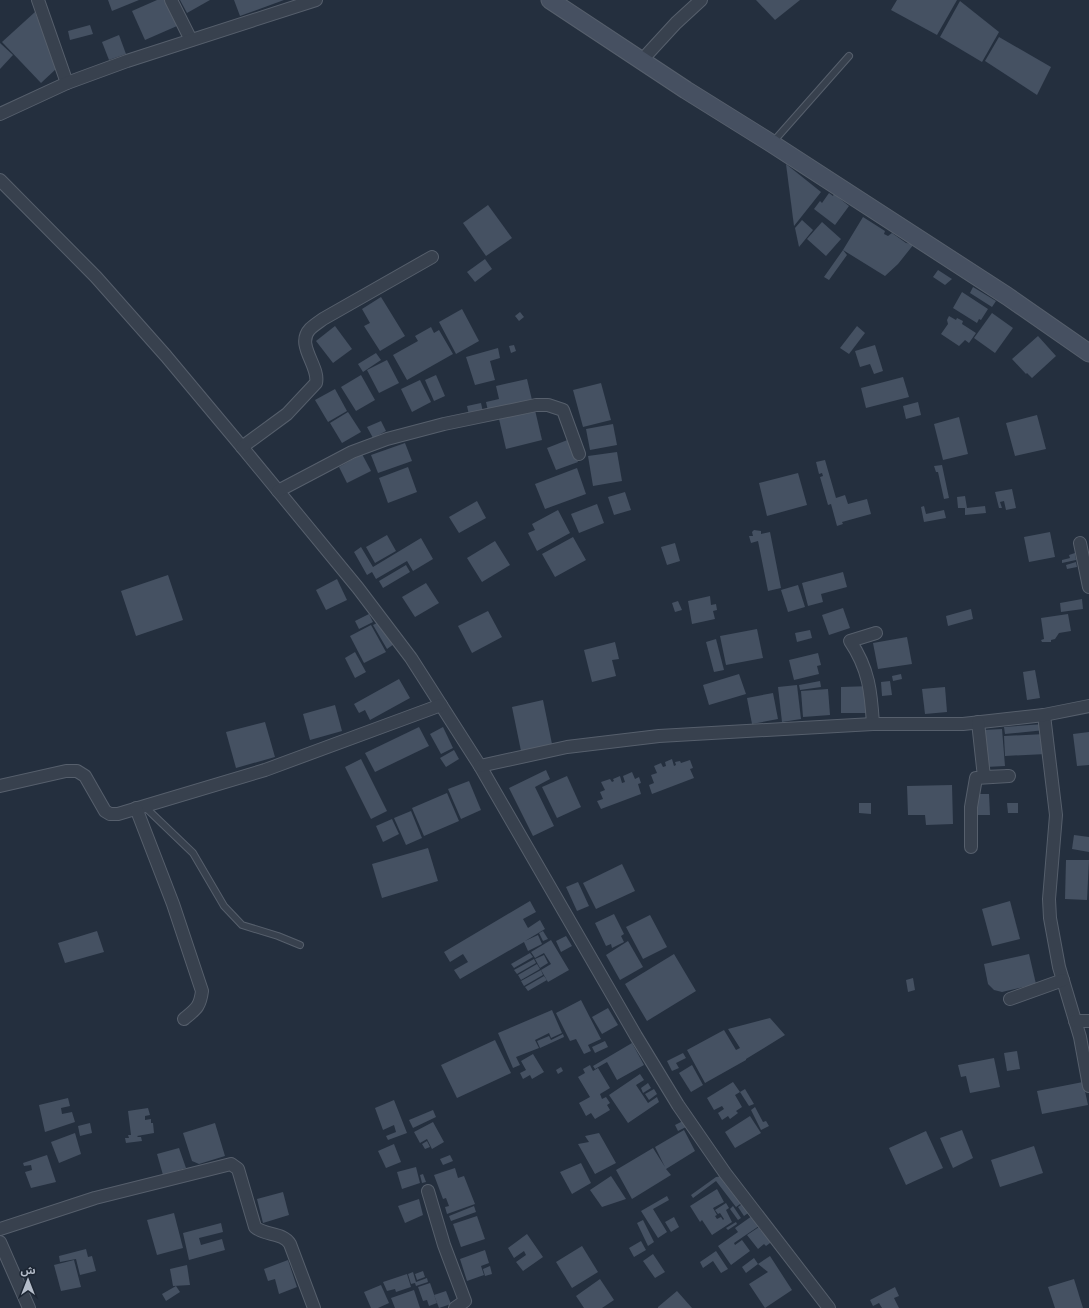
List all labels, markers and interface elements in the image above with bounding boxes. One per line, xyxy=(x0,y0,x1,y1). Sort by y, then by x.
north arrow xyxy=(8,1260,48,1300)
text: ش xyxy=(20,1263,36,1277)

